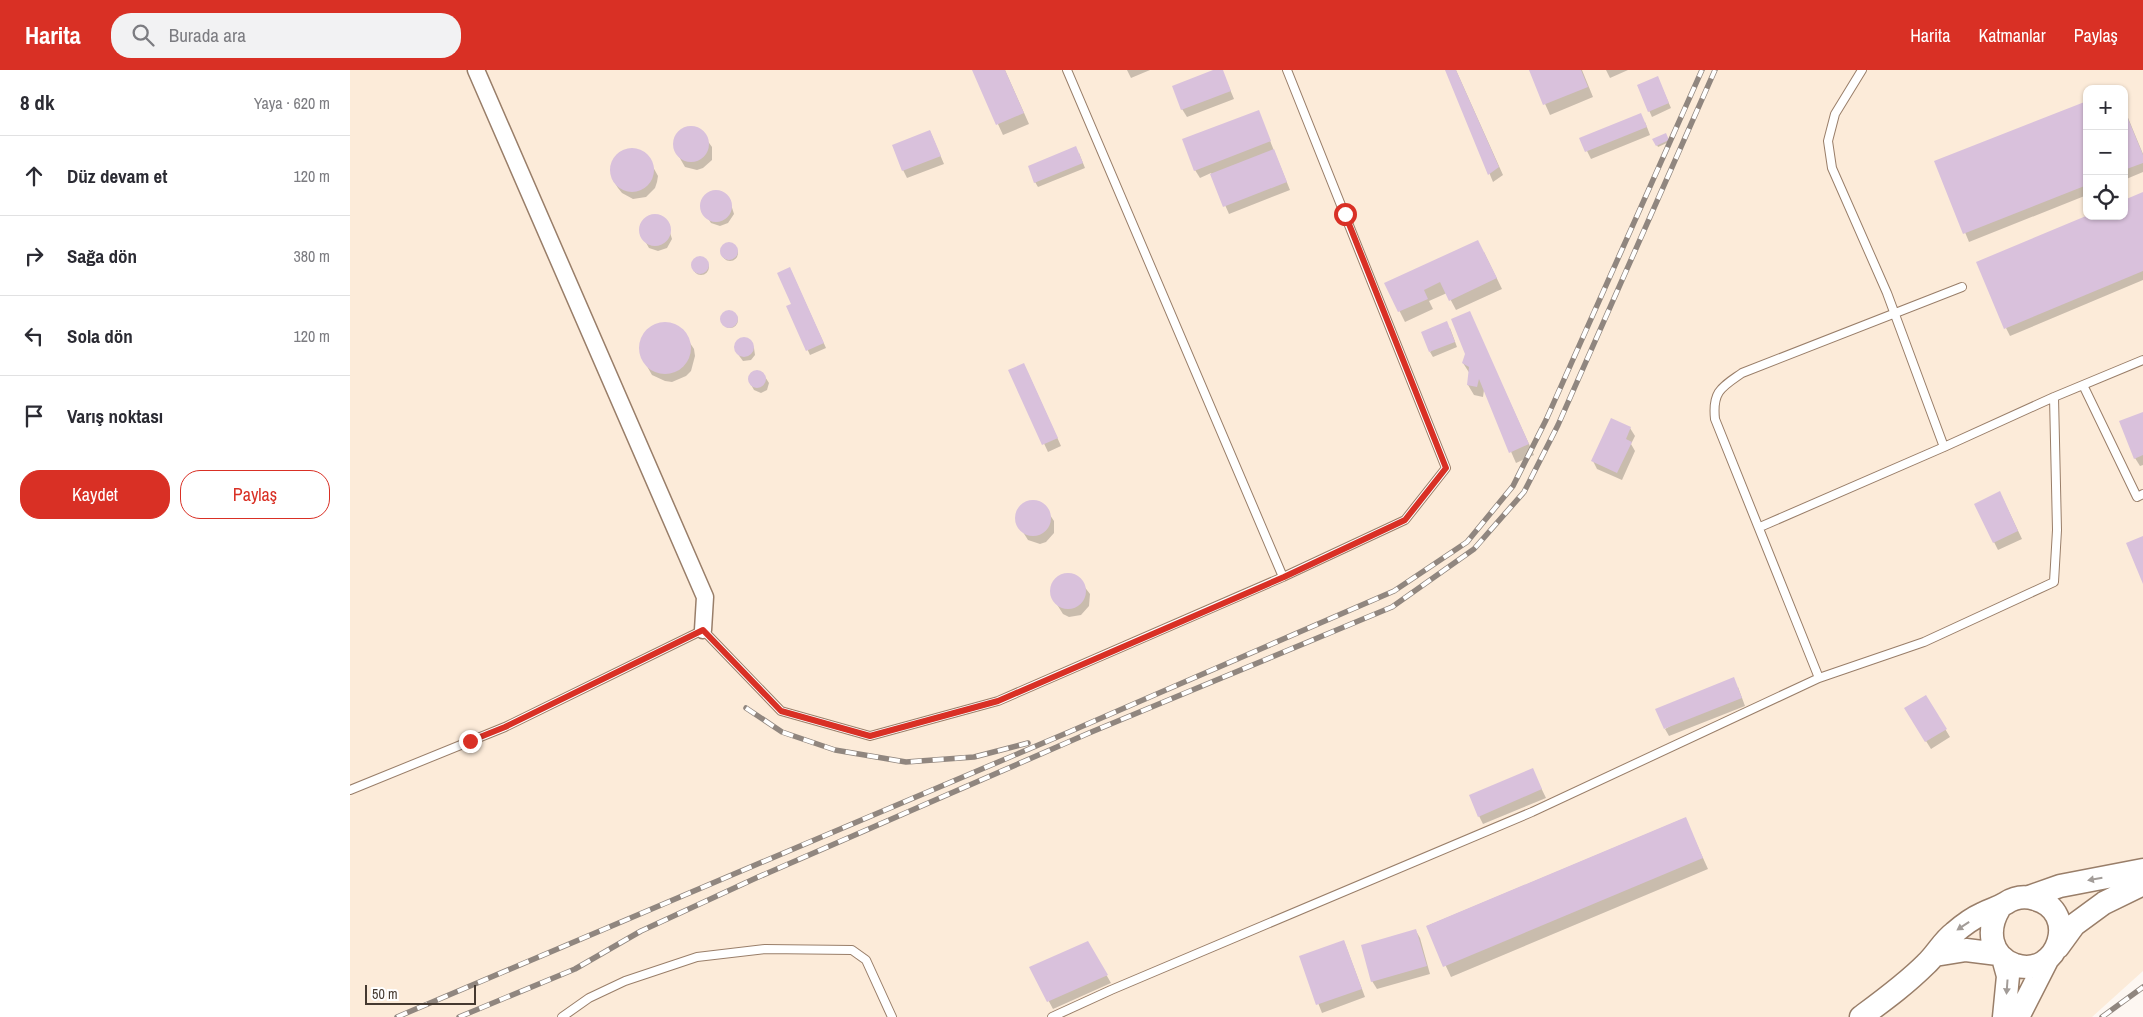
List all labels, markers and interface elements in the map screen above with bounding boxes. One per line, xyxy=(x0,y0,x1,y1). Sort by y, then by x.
search box xyxy=(111,13,461,58)
text: Harita xyxy=(25,19,81,51)
icon: search xyxy=(129,21,157,49)
text: Burada ara xyxy=(169,22,246,48)
text: Harita xyxy=(1910,23,1950,48)
text: Katmanlar xyxy=(1978,23,2046,48)
text: Paylaş xyxy=(2074,23,2118,48)
map controls xyxy=(2083,85,2128,220)
button: + xyxy=(2083,85,2128,130)
text: 8 dk xyxy=(20,88,54,117)
text: Yaya · 620 m xyxy=(254,92,330,114)
button: − xyxy=(2083,130,2128,175)
icon: ahead xyxy=(20,162,48,190)
text: Düz devam et xyxy=(67,163,167,189)
text: 120 m xyxy=(294,165,330,187)
button: locate xyxy=(2083,175,2128,220)
route start xyxy=(1334,203,1357,226)
icon: right xyxy=(20,242,48,270)
text: Sağa dön xyxy=(67,243,137,269)
text: 380 m xyxy=(294,245,330,267)
icon: left xyxy=(20,322,48,350)
text: Sola dön xyxy=(67,323,133,349)
text: 120 m xyxy=(294,325,330,347)
icon: arrive xyxy=(20,402,48,430)
text: Varış noktası xyxy=(67,403,163,429)
button: Kaydet xyxy=(20,470,170,519)
button: Paylaş xyxy=(180,470,330,519)
route end xyxy=(459,730,482,753)
one-way arrow xyxy=(2087,875,2103,883)
one-way arrow xyxy=(1956,922,1970,931)
one-way arrow xyxy=(2003,979,2011,995)
scale bar xyxy=(365,982,476,1005)
text: 50 m xyxy=(372,985,398,1003)

